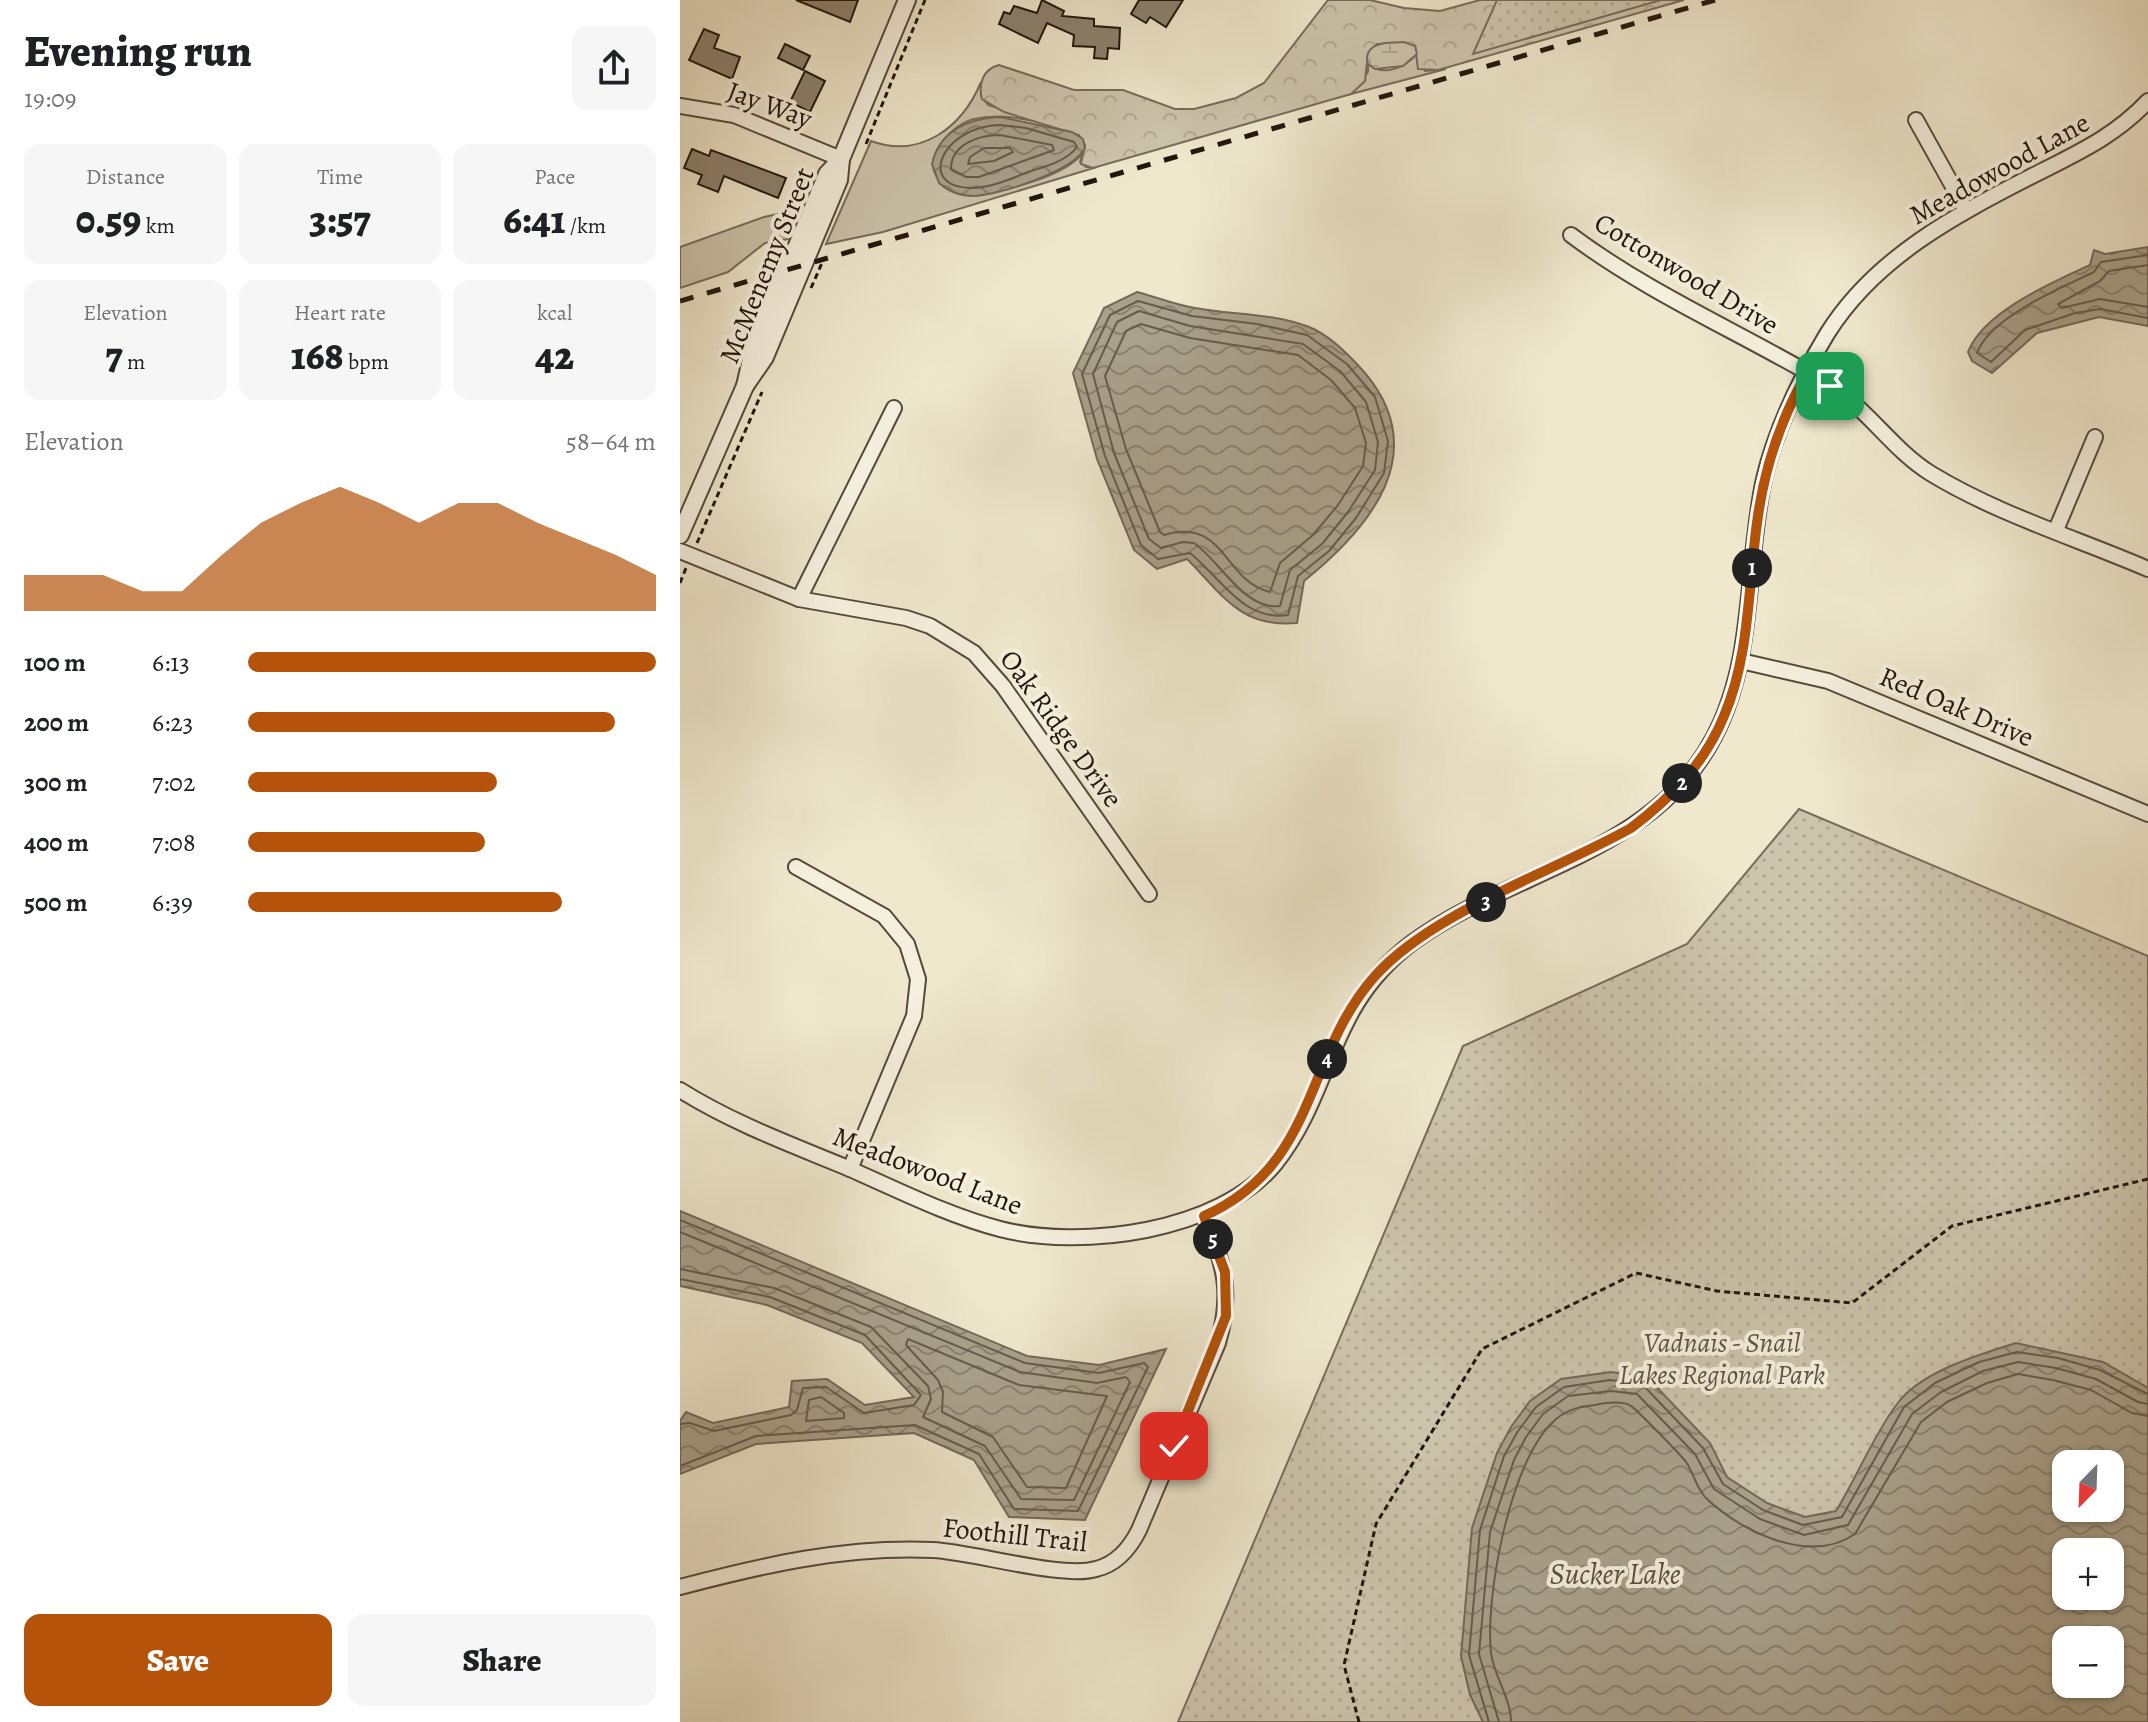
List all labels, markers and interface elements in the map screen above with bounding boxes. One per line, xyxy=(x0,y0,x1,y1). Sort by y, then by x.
text: Evening run xyxy=(24,21,252,81)
button: share xyxy=(572,26,656,110)
street label: Jay Way xyxy=(722,72,818,138)
text: 19:09 xyxy=(24,81,77,116)
street label: Meadowood Lane xyxy=(1903,104,2096,234)
text: Distance xyxy=(86,162,165,192)
text: Time xyxy=(317,162,363,192)
text: Pace xyxy=(534,162,575,192)
street label: McMenemy Street xyxy=(710,162,824,369)
text: 0.59 xyxy=(76,192,141,247)
text: 3:57 xyxy=(309,192,371,247)
text: 6:41 xyxy=(503,192,565,247)
street label: Cottonwood Drive xyxy=(1587,204,1786,344)
text: km xyxy=(141,211,175,241)
text: /km xyxy=(565,211,606,241)
text: Elevation xyxy=(83,298,168,328)
text: Heart rate xyxy=(294,298,386,328)
text: kcal xyxy=(537,298,572,328)
text: 7 xyxy=(105,328,123,383)
text: 168 xyxy=(291,328,344,383)
text: 42 xyxy=(535,328,574,383)
text: m xyxy=(123,347,145,377)
text: bpm xyxy=(344,347,389,377)
pin xyxy=(1796,352,1864,420)
icon: arrive xyxy=(1808,364,1852,408)
text: Elevation xyxy=(24,424,124,459)
text: 58–64 m xyxy=(566,424,656,459)
pin: 1 xyxy=(1732,548,1772,588)
text: 1 xyxy=(1748,553,1756,583)
street label: Oak Ridge Drive xyxy=(991,642,1131,815)
text: 100 m xyxy=(24,645,86,680)
text: 6:13 xyxy=(152,645,190,680)
street label: Red Oak Drive xyxy=(1874,657,2040,756)
text: 200 m xyxy=(24,705,89,740)
text: 6:23 xyxy=(152,705,193,740)
pin: 2 xyxy=(1662,763,1702,803)
text: 300 m xyxy=(24,765,88,800)
text: 7:02 xyxy=(152,765,195,800)
text: 2 xyxy=(1677,768,1687,798)
text: 400 m xyxy=(24,825,89,860)
text: 7:08 xyxy=(152,825,196,860)
pin: 3 xyxy=(1466,882,1506,922)
text: 500 m xyxy=(24,885,88,920)
text: 6:39 xyxy=(152,885,193,920)
text: 3 xyxy=(1481,887,1491,917)
pin: 4 xyxy=(1307,1039,1347,1079)
text: 4 xyxy=(1322,1044,1332,1074)
street label: Meadowood Lane xyxy=(827,1117,1028,1225)
pin: 5 xyxy=(1193,1219,1233,1259)
text: 5 xyxy=(1208,1224,1218,1254)
park label: Vadnais - Snail Lakes Regional Park xyxy=(1619,1324,1825,1394)
pin xyxy=(1140,1412,1208,1480)
icon: check xyxy=(1152,1424,1196,1468)
north arrow xyxy=(2052,1450,2124,1522)
map controls xyxy=(2052,1450,2124,1698)
street label: Foothill Trail xyxy=(941,1509,1089,1561)
button: + xyxy=(2052,1538,2124,1610)
water label: Sucker Lake xyxy=(1549,1554,1681,1594)
button: Save xyxy=(24,1614,332,1706)
button: Share xyxy=(348,1614,656,1706)
button: − xyxy=(2052,1626,2124,1698)

